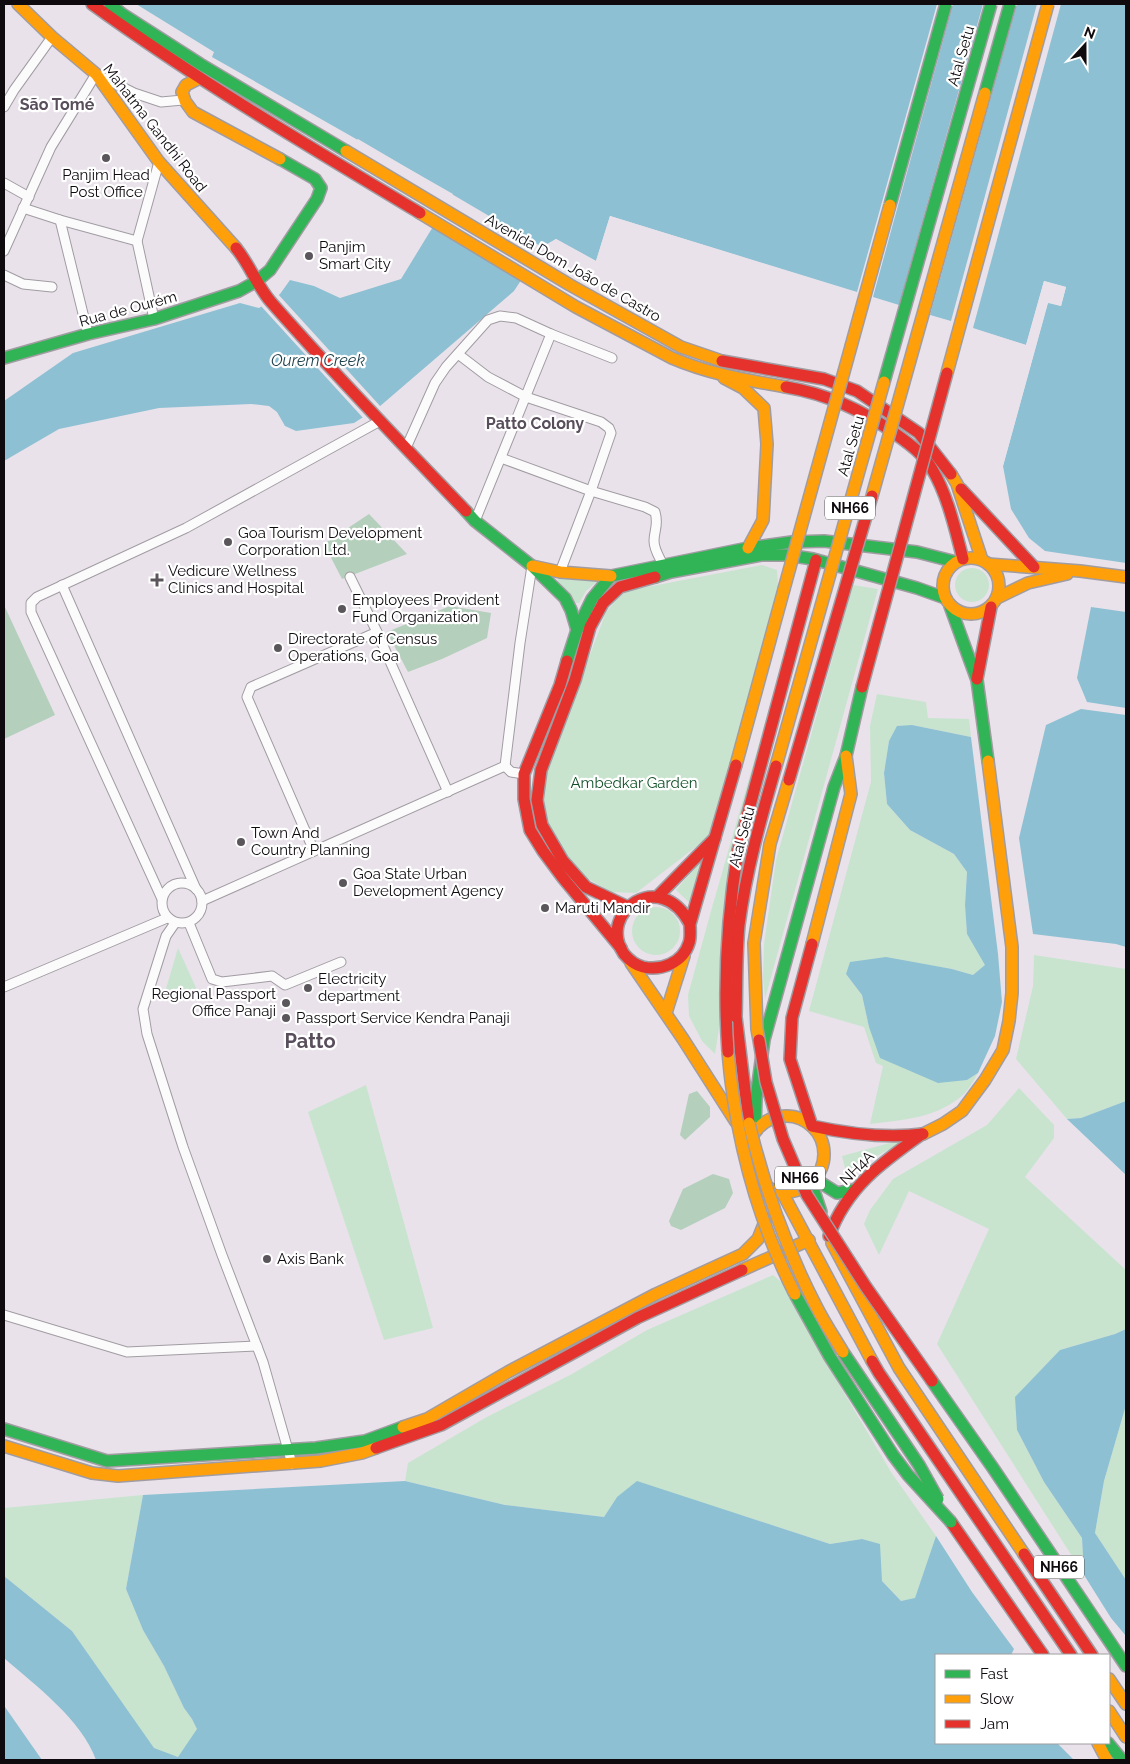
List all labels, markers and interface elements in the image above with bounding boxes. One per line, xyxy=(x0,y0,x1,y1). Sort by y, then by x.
north arrow xyxy=(1060,20,1110,70)
text: N xyxy=(1082,23,1098,42)
street label: Atal Setu xyxy=(944,24,978,88)
street label: Mahatma Gandhi Road xyxy=(99,60,211,196)
district label: São Tomé xyxy=(20,95,95,114)
marker: Panjim Head Post Office xyxy=(100,152,112,164)
place label: Panjim Head Post Office xyxy=(62,166,150,201)
street label: Avenida Dom João de Castro xyxy=(482,210,664,326)
place label: Panjim Smart City xyxy=(319,238,391,273)
marker: Panjim Smart City xyxy=(303,250,315,262)
street label: Rua de Ourém xyxy=(77,287,179,331)
water label: Ourem Creek xyxy=(271,351,365,370)
district label: Patto Colony xyxy=(486,414,584,433)
street label: Atal Setu xyxy=(834,414,868,478)
road number: NH66 xyxy=(825,496,875,520)
place label: Goa Tourism Development Corporation Ltd. xyxy=(238,524,422,559)
marker: Goa Tourism Development Corporation Ltd. xyxy=(222,536,234,548)
place label: Vedicure Wellness Clinics and Hospital xyxy=(168,562,305,597)
marker: Vedicure Wellness Clinics and Hospital xyxy=(150,573,164,587)
place label: Employees Provident Fund Organization xyxy=(352,591,499,626)
marker: Employees Provident Fund Organization xyxy=(336,603,348,615)
place label: Directorate of Census Operations, Goa xyxy=(288,630,437,665)
marker: Directorate of Census Operations, Goa xyxy=(272,642,284,654)
park label: Ambedkar Garden xyxy=(570,774,698,792)
street label: Atal Setu xyxy=(725,805,759,869)
place label: Town And Country Planning xyxy=(251,824,370,859)
marker: Town And Country Planning xyxy=(235,836,247,848)
place label: Goa State Urban Development Agency xyxy=(353,865,504,900)
marker: Goa State Urban Development Agency xyxy=(337,877,349,889)
place label: Maruti Mandir xyxy=(555,899,651,917)
marker: Maruti Mandir xyxy=(539,902,551,914)
place label: Electricity department xyxy=(318,970,400,1005)
marker: Electricity department xyxy=(302,982,314,994)
place label: Regional Passport Office Panaji xyxy=(151,985,276,1020)
marker: Regional Passport Office Panaji xyxy=(280,997,292,1009)
place label: Passport Service Kendra Panaji xyxy=(296,1009,510,1027)
marker: Passport Service Kendra Panaji xyxy=(280,1012,292,1024)
district label: Patto xyxy=(284,1029,336,1053)
street label: NH4A xyxy=(836,1147,878,1189)
road number: NH66 xyxy=(775,1166,825,1190)
place label: Axis Bank xyxy=(277,1250,344,1268)
marker: Axis Bank xyxy=(261,1253,273,1265)
road number: NH66 xyxy=(1034,1555,1084,1578)
legend xyxy=(935,1654,1110,1744)
text: Fast xyxy=(980,1665,1008,1683)
text: Slow xyxy=(980,1690,1014,1708)
text: Jam xyxy=(980,1715,1009,1733)

